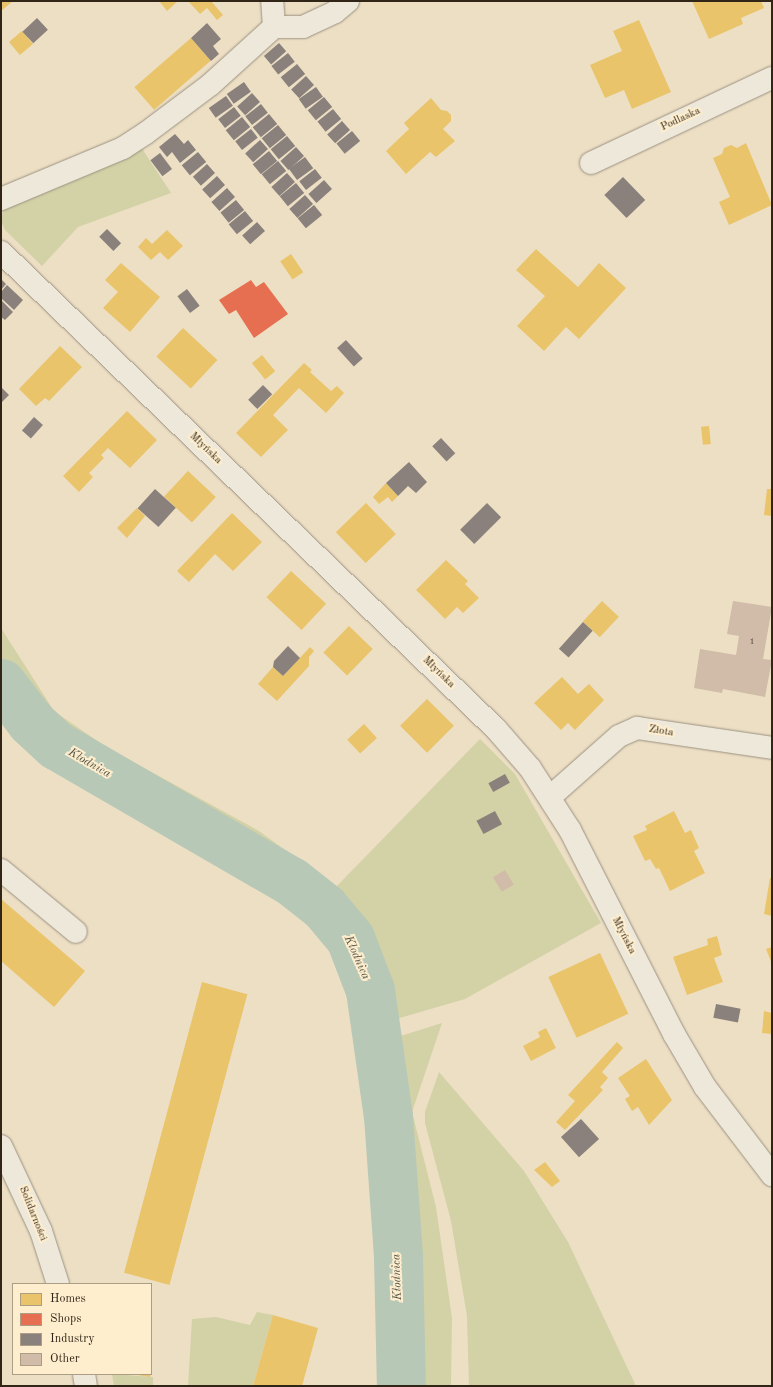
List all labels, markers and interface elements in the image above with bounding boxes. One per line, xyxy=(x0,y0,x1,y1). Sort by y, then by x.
street label: Podlaska xyxy=(659,105,703,135)
street label: Młyńska xyxy=(186,430,224,468)
house number: 1 xyxy=(749,637,755,647)
street label: Młyńska xyxy=(419,654,457,692)
street label: Złota xyxy=(648,724,674,740)
water label: Kłodnica xyxy=(65,746,113,782)
street label: Młyńska xyxy=(608,915,638,957)
water label: Kłodnica xyxy=(340,934,372,982)
street label: Solidarności xyxy=(15,1185,49,1243)
water label: Kłodnica xyxy=(390,1253,406,1301)
legend xyxy=(12,1283,152,1375)
text: Homes xyxy=(50,1293,86,1305)
text: Shops xyxy=(50,1313,81,1325)
text: Industry xyxy=(50,1333,95,1345)
text: Other xyxy=(50,1353,80,1365)

